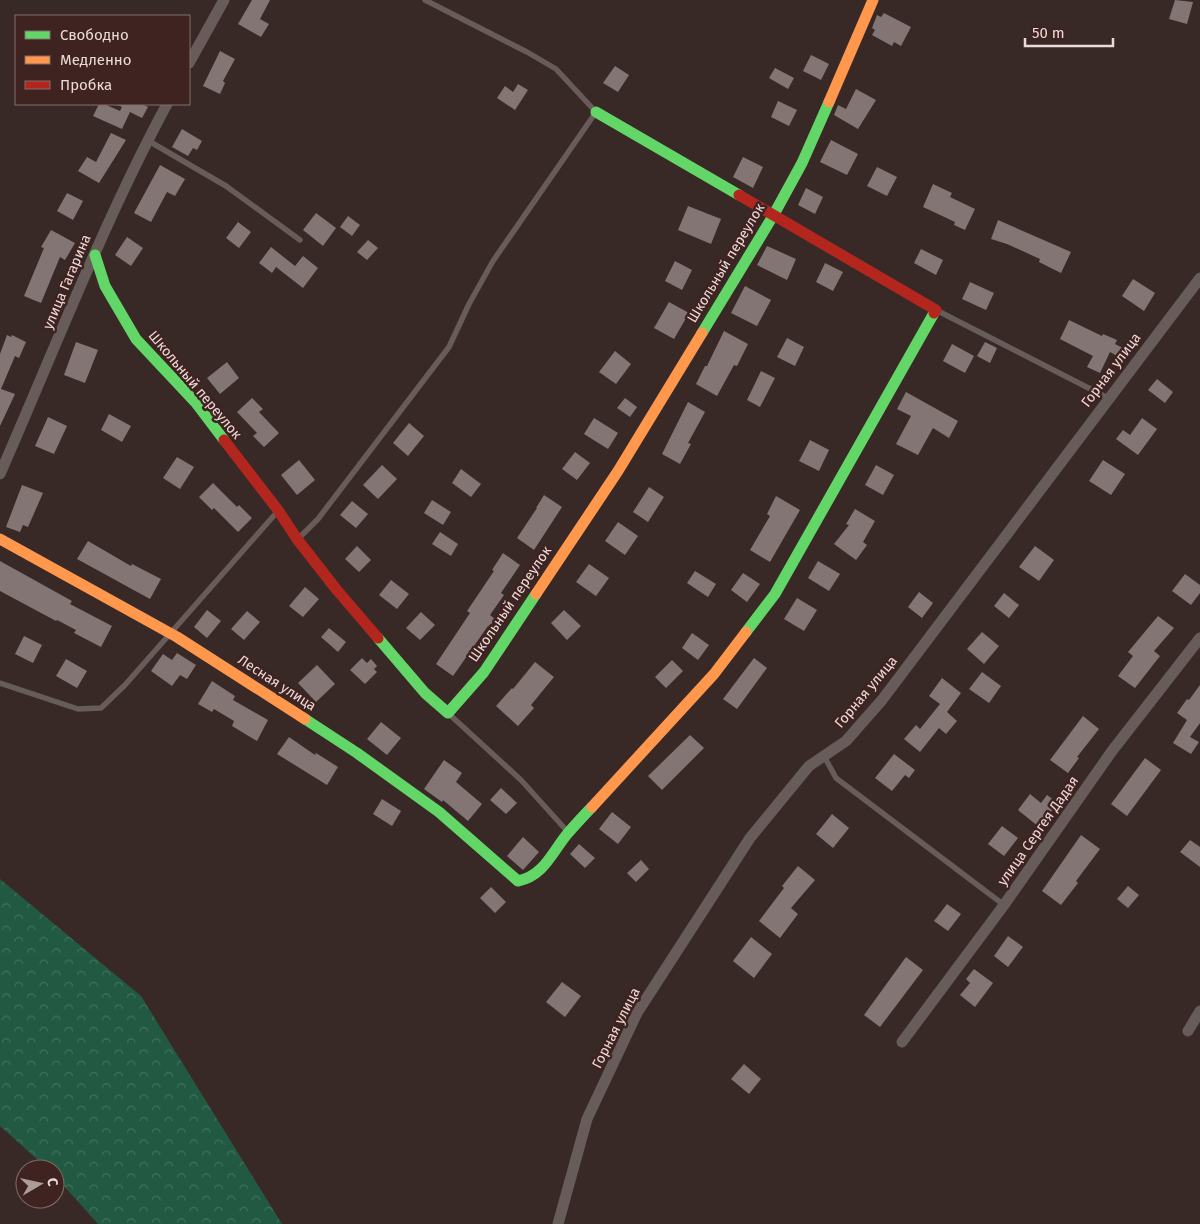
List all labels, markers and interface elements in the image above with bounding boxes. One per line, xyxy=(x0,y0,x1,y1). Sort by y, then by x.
legend xyxy=(15,15,190,105)
scale bar xyxy=(1025,15,1112,47)
text: 50 m xyxy=(1032,24,1065,42)
text: Свободно xyxy=(60,26,129,44)
text: Медленно xyxy=(60,51,132,69)
text: Пробка xyxy=(60,76,112,94)
street label: Школьный переулок xyxy=(684,200,769,326)
street label: улица Гагарина xyxy=(39,232,95,332)
street label: Школьный переулок xyxy=(145,327,246,443)
street label: Горная улица xyxy=(1078,330,1144,410)
street label: Школьный переулок xyxy=(465,542,556,665)
street label: Лесная улица xyxy=(235,651,319,715)
street label: Горная улица xyxy=(831,653,901,731)
street label: улица Сергея Дадая xyxy=(994,773,1082,889)
street label: Горная улица xyxy=(588,985,644,1071)
north arrow xyxy=(15,1159,65,1209)
text: С xyxy=(43,1177,61,1187)

